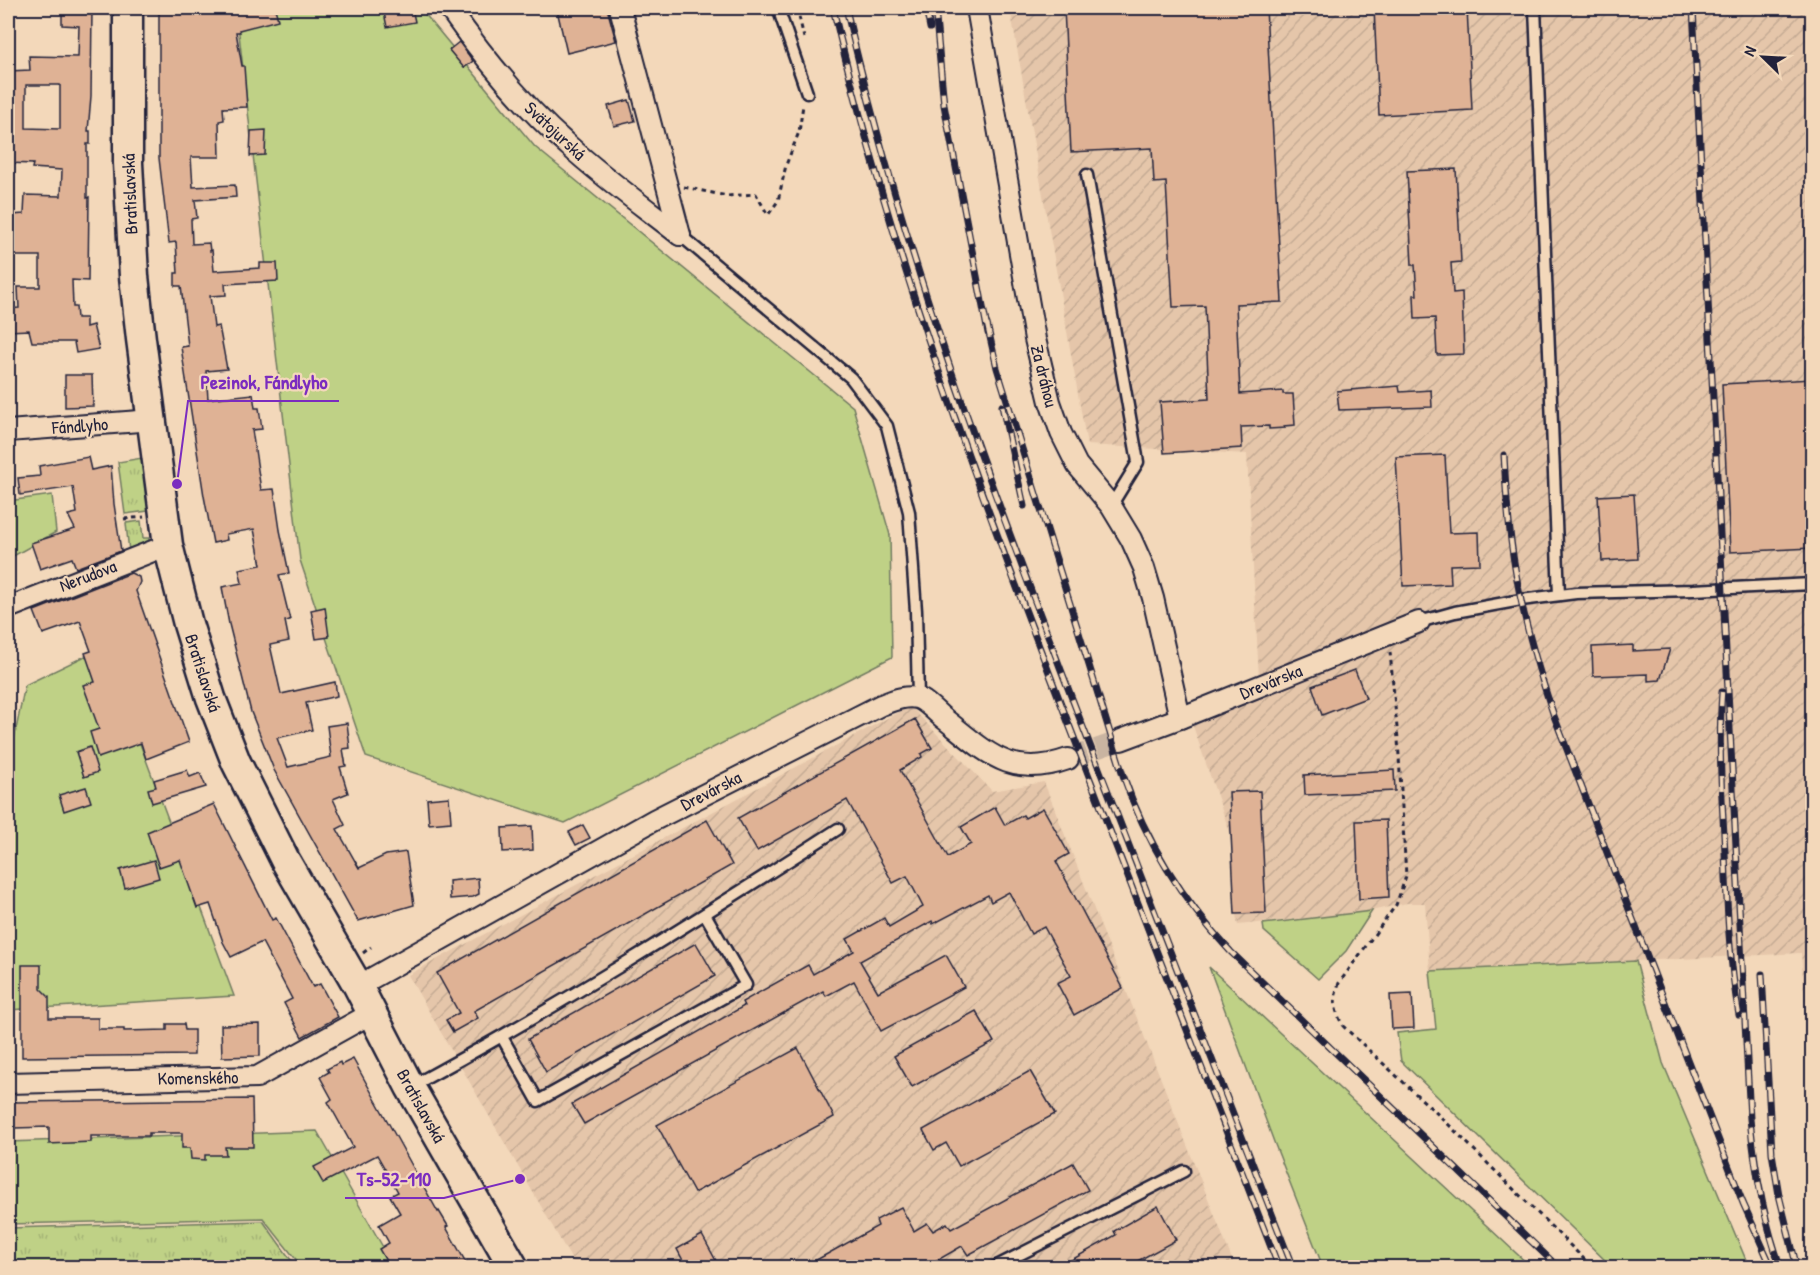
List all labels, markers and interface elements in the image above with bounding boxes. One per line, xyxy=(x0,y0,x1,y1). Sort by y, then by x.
north arrow xyxy=(1733,27,1793,87)
text: N xyxy=(1738,42,1761,59)
street label: Svätojurská xyxy=(519,96,592,166)
street label: Bratislavská xyxy=(116,153,143,235)
street label: Za dráhou xyxy=(1025,342,1064,410)
callout: Pezinok, Fándlyho xyxy=(188,363,339,401)
text: Pezinok, Fándlyho xyxy=(200,368,328,396)
street label: Fándlyho xyxy=(50,411,109,440)
street label: Nerudova xyxy=(56,553,120,598)
street label: Bratislavská xyxy=(179,631,228,715)
street label: Drevárska xyxy=(1236,658,1306,705)
street label: Drevárska xyxy=(676,765,746,817)
street label: Komenského xyxy=(157,1064,239,1091)
street label: Bratislavská xyxy=(391,1064,452,1147)
callout: Ts-52-110 xyxy=(345,1160,444,1198)
text: Ts-52-110 xyxy=(356,1165,431,1192)

